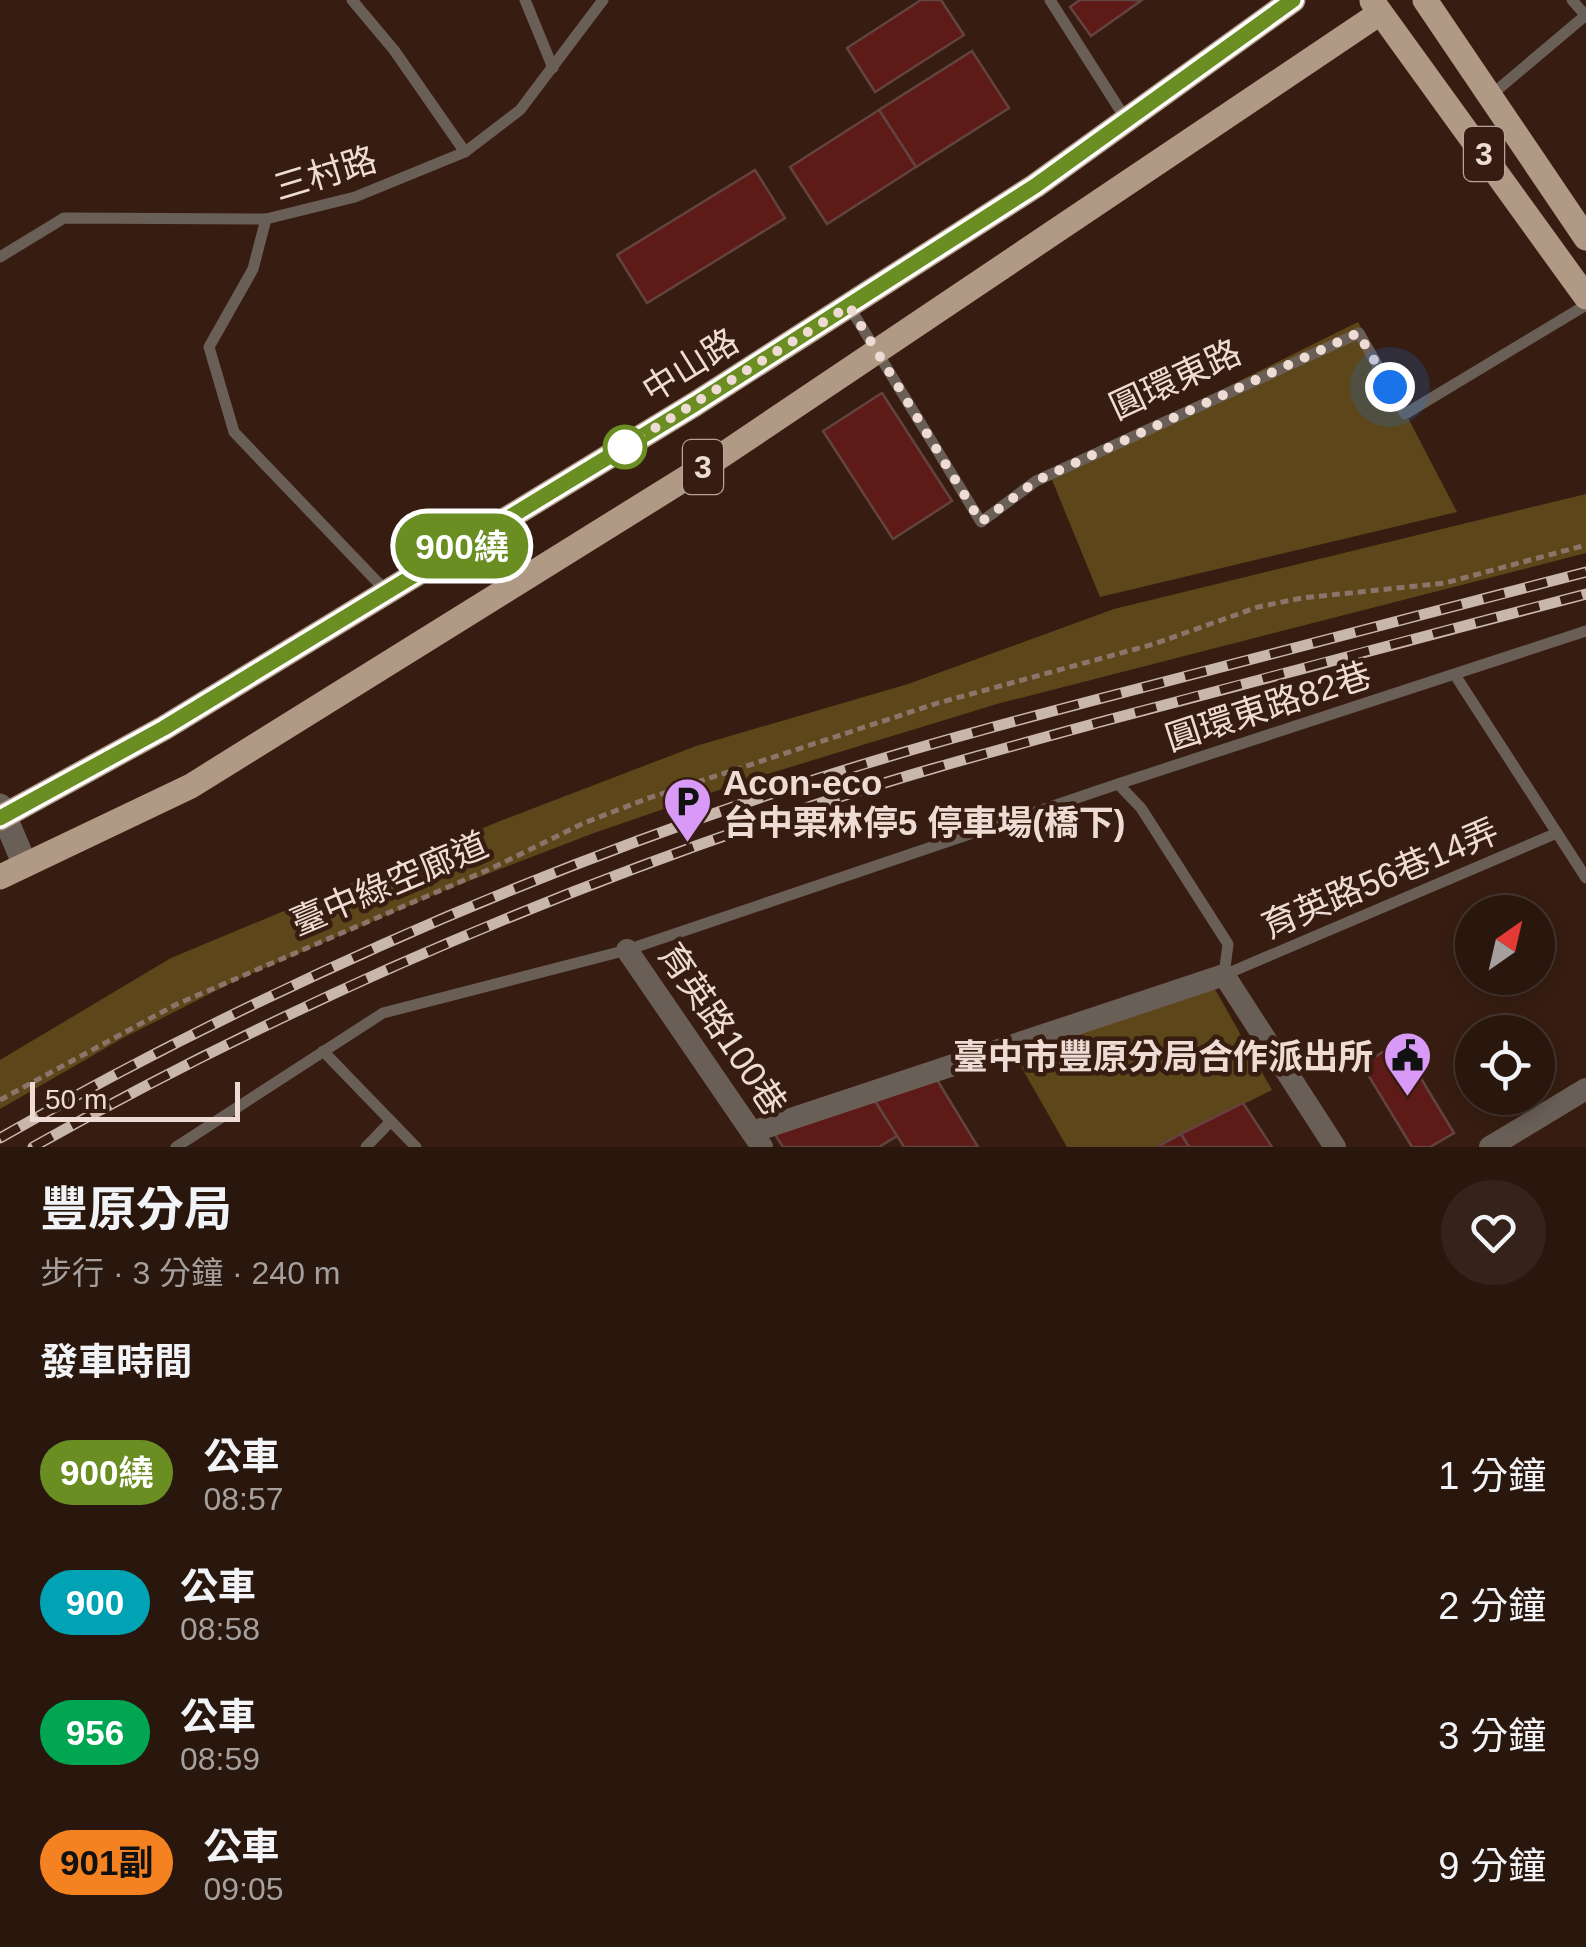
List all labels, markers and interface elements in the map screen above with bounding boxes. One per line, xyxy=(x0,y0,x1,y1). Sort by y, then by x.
road number: 3 xyxy=(1464,127,1504,181)
street label: 三村路 xyxy=(269,139,381,207)
street label: 中山路 xyxy=(635,321,745,409)
street label: 圓環東路 xyxy=(1103,332,1247,426)
your location xyxy=(1365,362,1415,412)
unlabelled marker xyxy=(604,426,646,468)
road number: 3 xyxy=(683,440,723,494)
line badge: 900繞 xyxy=(392,514,532,578)
text: 900繞 xyxy=(415,527,509,566)
street label: 圓環東路82巷 xyxy=(1160,654,1376,758)
place label: Acon-eco 台中栗林停5 停車場(橋下) xyxy=(723,763,1126,842)
parking icon: Acon-eco 台中栗林停5 停車場(橋下) xyxy=(662,776,714,844)
street label: 育英路56巷14弄 xyxy=(1256,811,1504,945)
street label: 臺中綠空廊道 xyxy=(285,824,493,942)
north arrow xyxy=(1455,895,1555,995)
map controls xyxy=(1455,895,1555,1115)
street label: 育英路100巷 xyxy=(651,936,795,1122)
button: locate xyxy=(1455,1015,1555,1115)
public building icon: 臺中市豐原分局合作派出所 xyxy=(1382,1030,1434,1098)
place label: 臺中市豐原分局合作派出所 xyxy=(953,1037,1373,1076)
scale bar xyxy=(30,1077,240,1122)
text: 50 m xyxy=(45,1084,107,1115)
button: heart xyxy=(1441,1180,1546,1285)
text: 豐原分局 xyxy=(40,1183,232,1236)
text: 步行 · 3 分鐘 · 240 m xyxy=(40,1255,341,1291)
text: 發車時間 xyxy=(40,1341,192,1383)
text: 公車 xyxy=(203,1436,279,1478)
text: 900繞 xyxy=(60,1453,153,1492)
text: 1 分鐘 xyxy=(1438,1455,1546,1497)
text: 08:57 xyxy=(203,1481,283,1517)
text: 公車 xyxy=(180,1566,256,1608)
text: 900 xyxy=(66,1583,124,1622)
text: 2 分鐘 xyxy=(1438,1585,1546,1627)
text: 08:58 xyxy=(180,1611,260,1647)
text: 公車 xyxy=(180,1696,256,1738)
text: 956 xyxy=(66,1713,124,1752)
text: 3 分鐘 xyxy=(1438,1715,1546,1757)
text: 08:59 xyxy=(180,1741,260,1777)
text: 公車 xyxy=(203,1826,279,1868)
text: 901副 xyxy=(60,1843,153,1882)
text: 9 分鐘 xyxy=(1438,1845,1546,1887)
text: 09:05 xyxy=(203,1871,283,1907)

